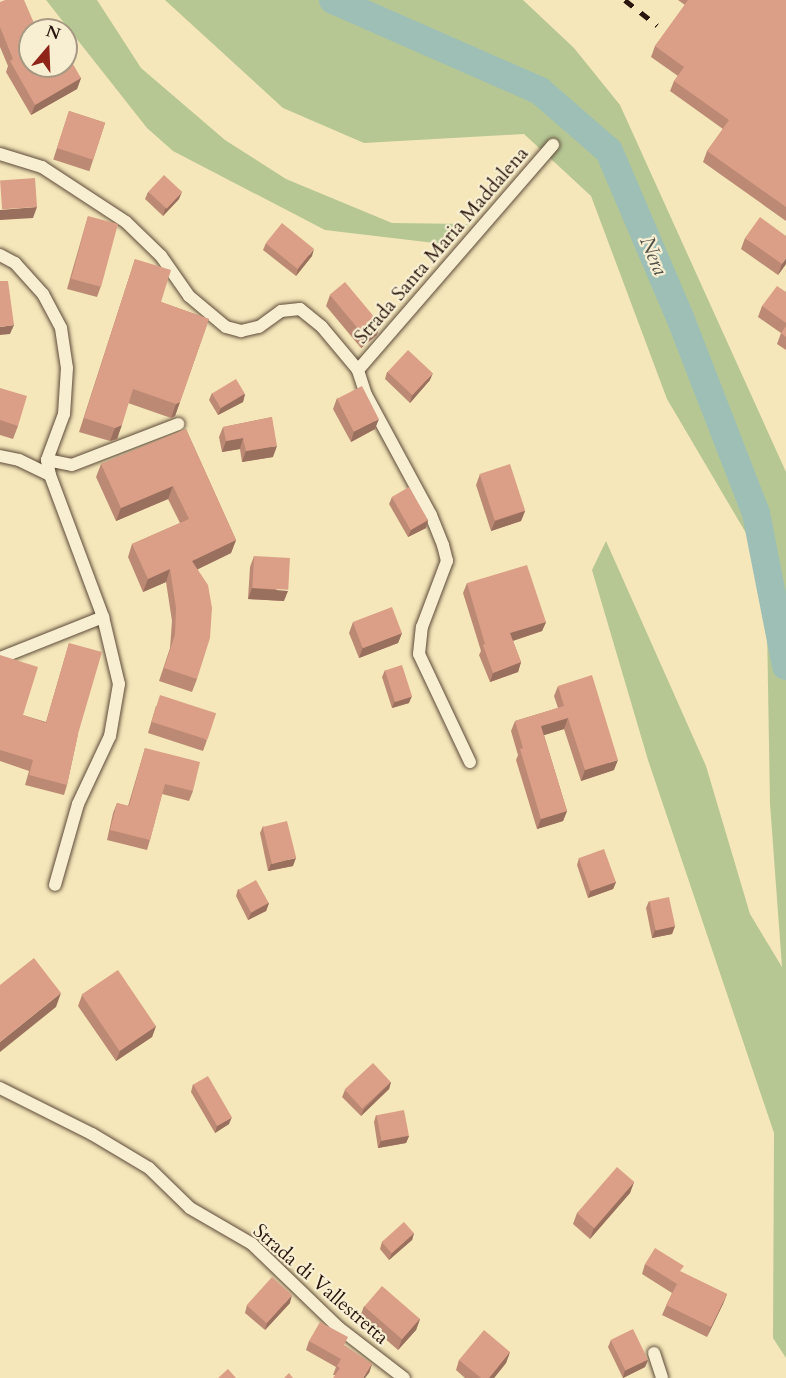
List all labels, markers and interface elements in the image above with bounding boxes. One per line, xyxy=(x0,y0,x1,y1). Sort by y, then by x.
north arrow xyxy=(18,18,78,78)
text: N xyxy=(43,20,63,46)
street label: Strada Santa Maria Maddalena xyxy=(349,142,533,348)
water label: Nera xyxy=(634,233,672,279)
street label: Strada di Vallestretta xyxy=(248,1219,394,1349)

